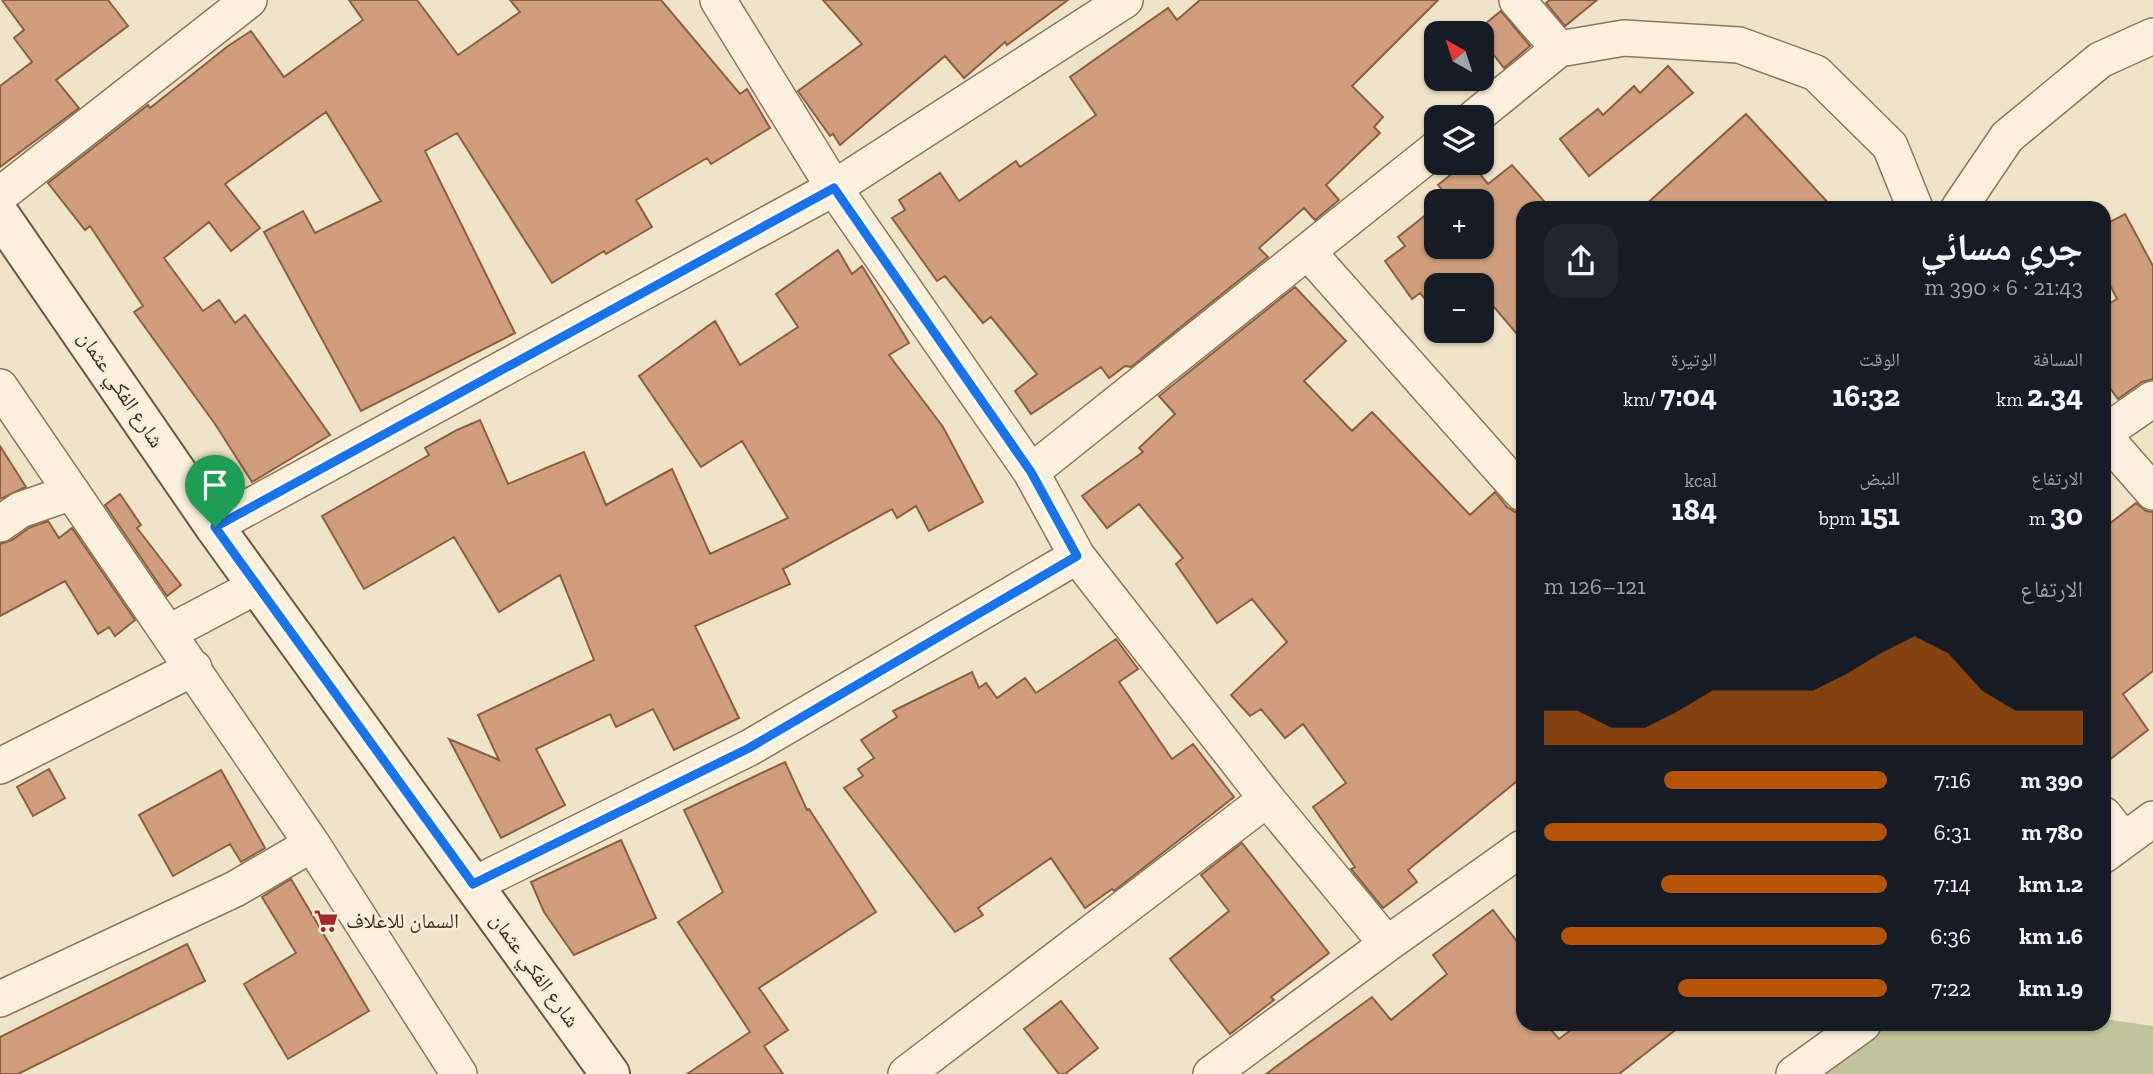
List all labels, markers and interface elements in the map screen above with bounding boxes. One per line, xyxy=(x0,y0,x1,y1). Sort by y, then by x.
north arrow xyxy=(1424,21,1494,91)
map controls xyxy=(1424,21,1494,343)
button: layers xyxy=(1424,105,1494,175)
button: + xyxy=(1424,189,1494,259)
button: share xyxy=(1544,224,1618,298)
text: جري مسائي xyxy=(1920,224,2083,270)
button: − xyxy=(1424,273,1494,343)
text: 21:43 · 6 × 390 m xyxy=(1925,273,2083,301)
street label: شارع الفكي عثمان xyxy=(70,326,170,454)
text: الوتيرة xyxy=(1671,348,1717,371)
text: الوقت xyxy=(1859,348,1900,371)
text: المسافة xyxy=(2033,348,2083,371)
text: 7:04 xyxy=(1660,378,1717,414)
text: 16:32 xyxy=(1832,378,1900,414)
text: 2.34 xyxy=(2027,378,2083,414)
text: /km xyxy=(1623,388,1660,411)
text: km xyxy=(1996,388,2027,411)
pin xyxy=(185,455,245,527)
icon: arrive xyxy=(196,466,234,504)
text: النبض xyxy=(1859,467,1900,490)
text: الارتفاع xyxy=(2031,467,2083,490)
text: kcal xyxy=(1684,469,1717,492)
text: 184 xyxy=(1672,492,1717,528)
text: 151 xyxy=(1860,497,1900,533)
text: 30 xyxy=(2050,497,2083,533)
text: bpm xyxy=(1819,507,1860,530)
text: m xyxy=(2029,507,2050,530)
text: 121–126 m xyxy=(1544,572,1646,600)
text: الارتفاع xyxy=(2020,575,2083,603)
text: 7:16 xyxy=(1934,766,1971,794)
text: 390 m xyxy=(2021,766,2083,794)
text: 6:31 xyxy=(1934,818,1971,846)
text: 780 m xyxy=(2022,818,2083,846)
text: 7:14 xyxy=(1934,870,1971,898)
text: 1.2 km xyxy=(2019,870,2083,898)
supermarket icon: السمان للاعلاف xyxy=(312,907,340,935)
place label: السمان للاعلاف xyxy=(346,908,459,933)
street label: شارع الفكي عثمان xyxy=(482,908,585,1034)
text: 6:36 xyxy=(1930,922,1971,950)
text: 1.6 km xyxy=(2019,922,2083,950)
text: 7:22 xyxy=(1931,974,1971,1002)
text: 1.9 km xyxy=(2019,974,2083,1002)

